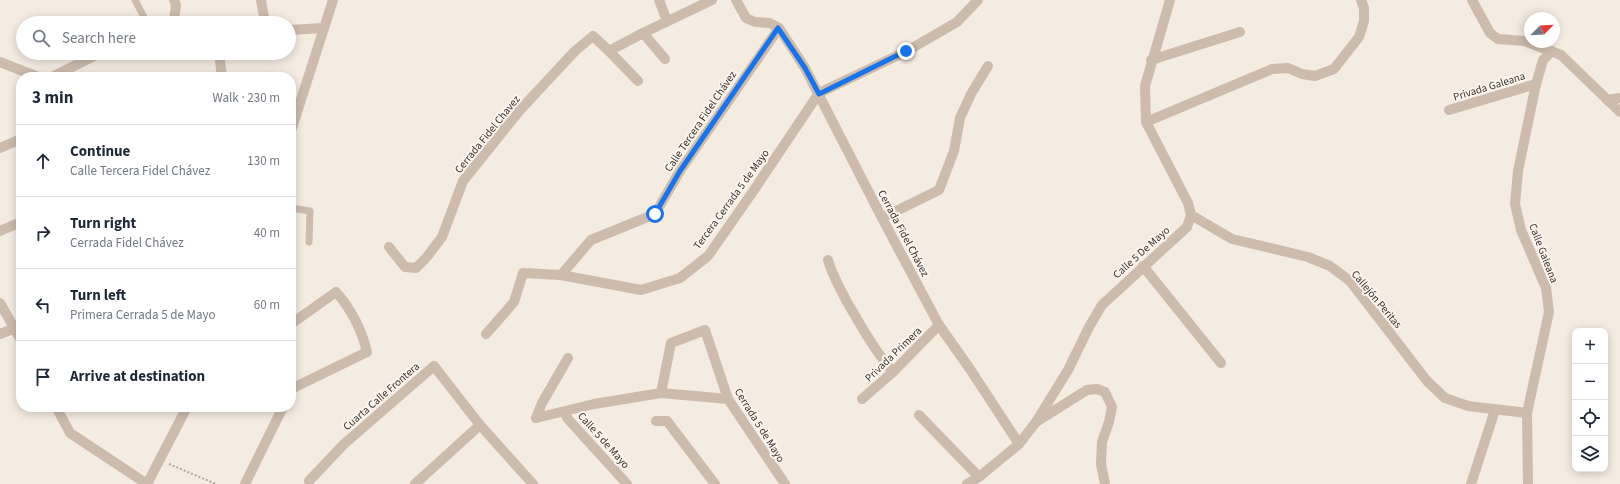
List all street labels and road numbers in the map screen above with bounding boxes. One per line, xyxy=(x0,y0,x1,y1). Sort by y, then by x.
street label: Calle Tercera Fidel Chávez xyxy=(661,68,740,175)
street label: Privada Galeana xyxy=(1451,68,1527,105)
street label: Cerrada Fidel Chavez xyxy=(451,92,524,176)
street label: Tercera Cerrada 5 de Mayo xyxy=(690,146,773,252)
street label: Cerrada Fidel Chávez xyxy=(874,187,933,280)
street label: Calle Galeana xyxy=(1525,221,1562,285)
street label: Calle 5 De Mayo xyxy=(1110,223,1173,282)
street label: Callejón Peritas xyxy=(1348,267,1406,332)
street label: Privada Primera xyxy=(862,323,925,385)
street label: Cuarta Calle Frontera xyxy=(340,359,423,434)
street label: Cerrada 5 de Mayo xyxy=(731,385,788,465)
street label: Calle 5 de Mayo xyxy=(574,409,633,472)

